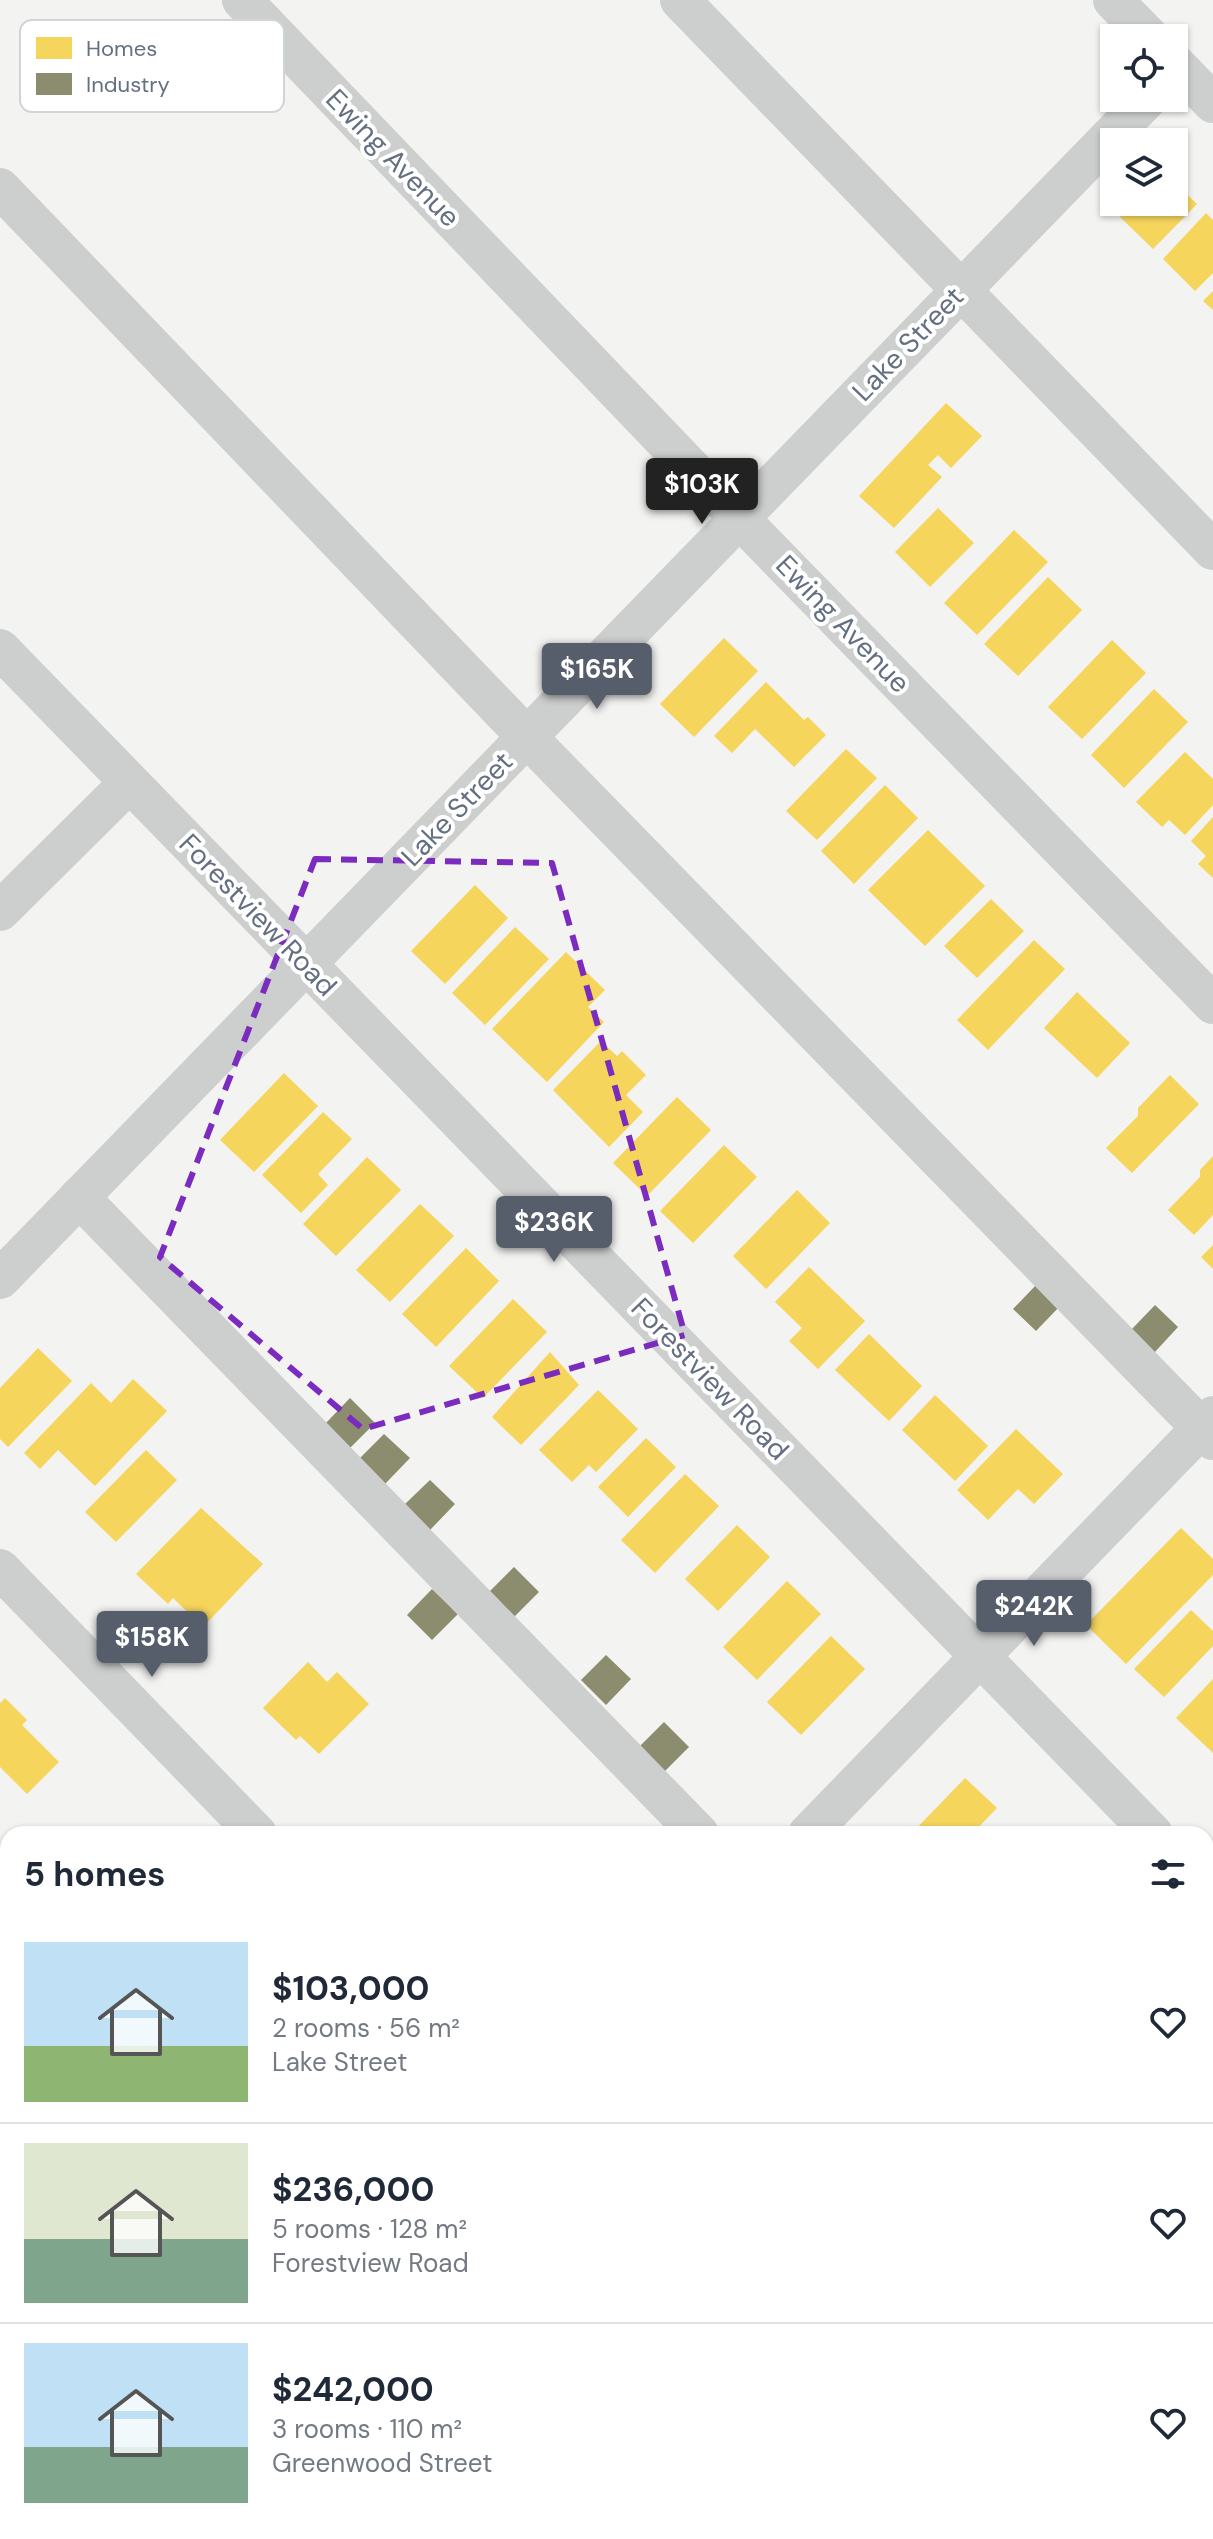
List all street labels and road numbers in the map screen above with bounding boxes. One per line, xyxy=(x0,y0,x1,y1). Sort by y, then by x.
street label: Ewing Avenue xyxy=(318,81,468,235)
street label: Lake Street xyxy=(844,279,972,409)
street label: Ewing Avenue xyxy=(768,547,918,701)
street label: Lake Street xyxy=(393,744,521,874)
street label: Forestview Road xyxy=(171,826,345,1004)
street label: Forestview Road xyxy=(623,1290,797,1468)

